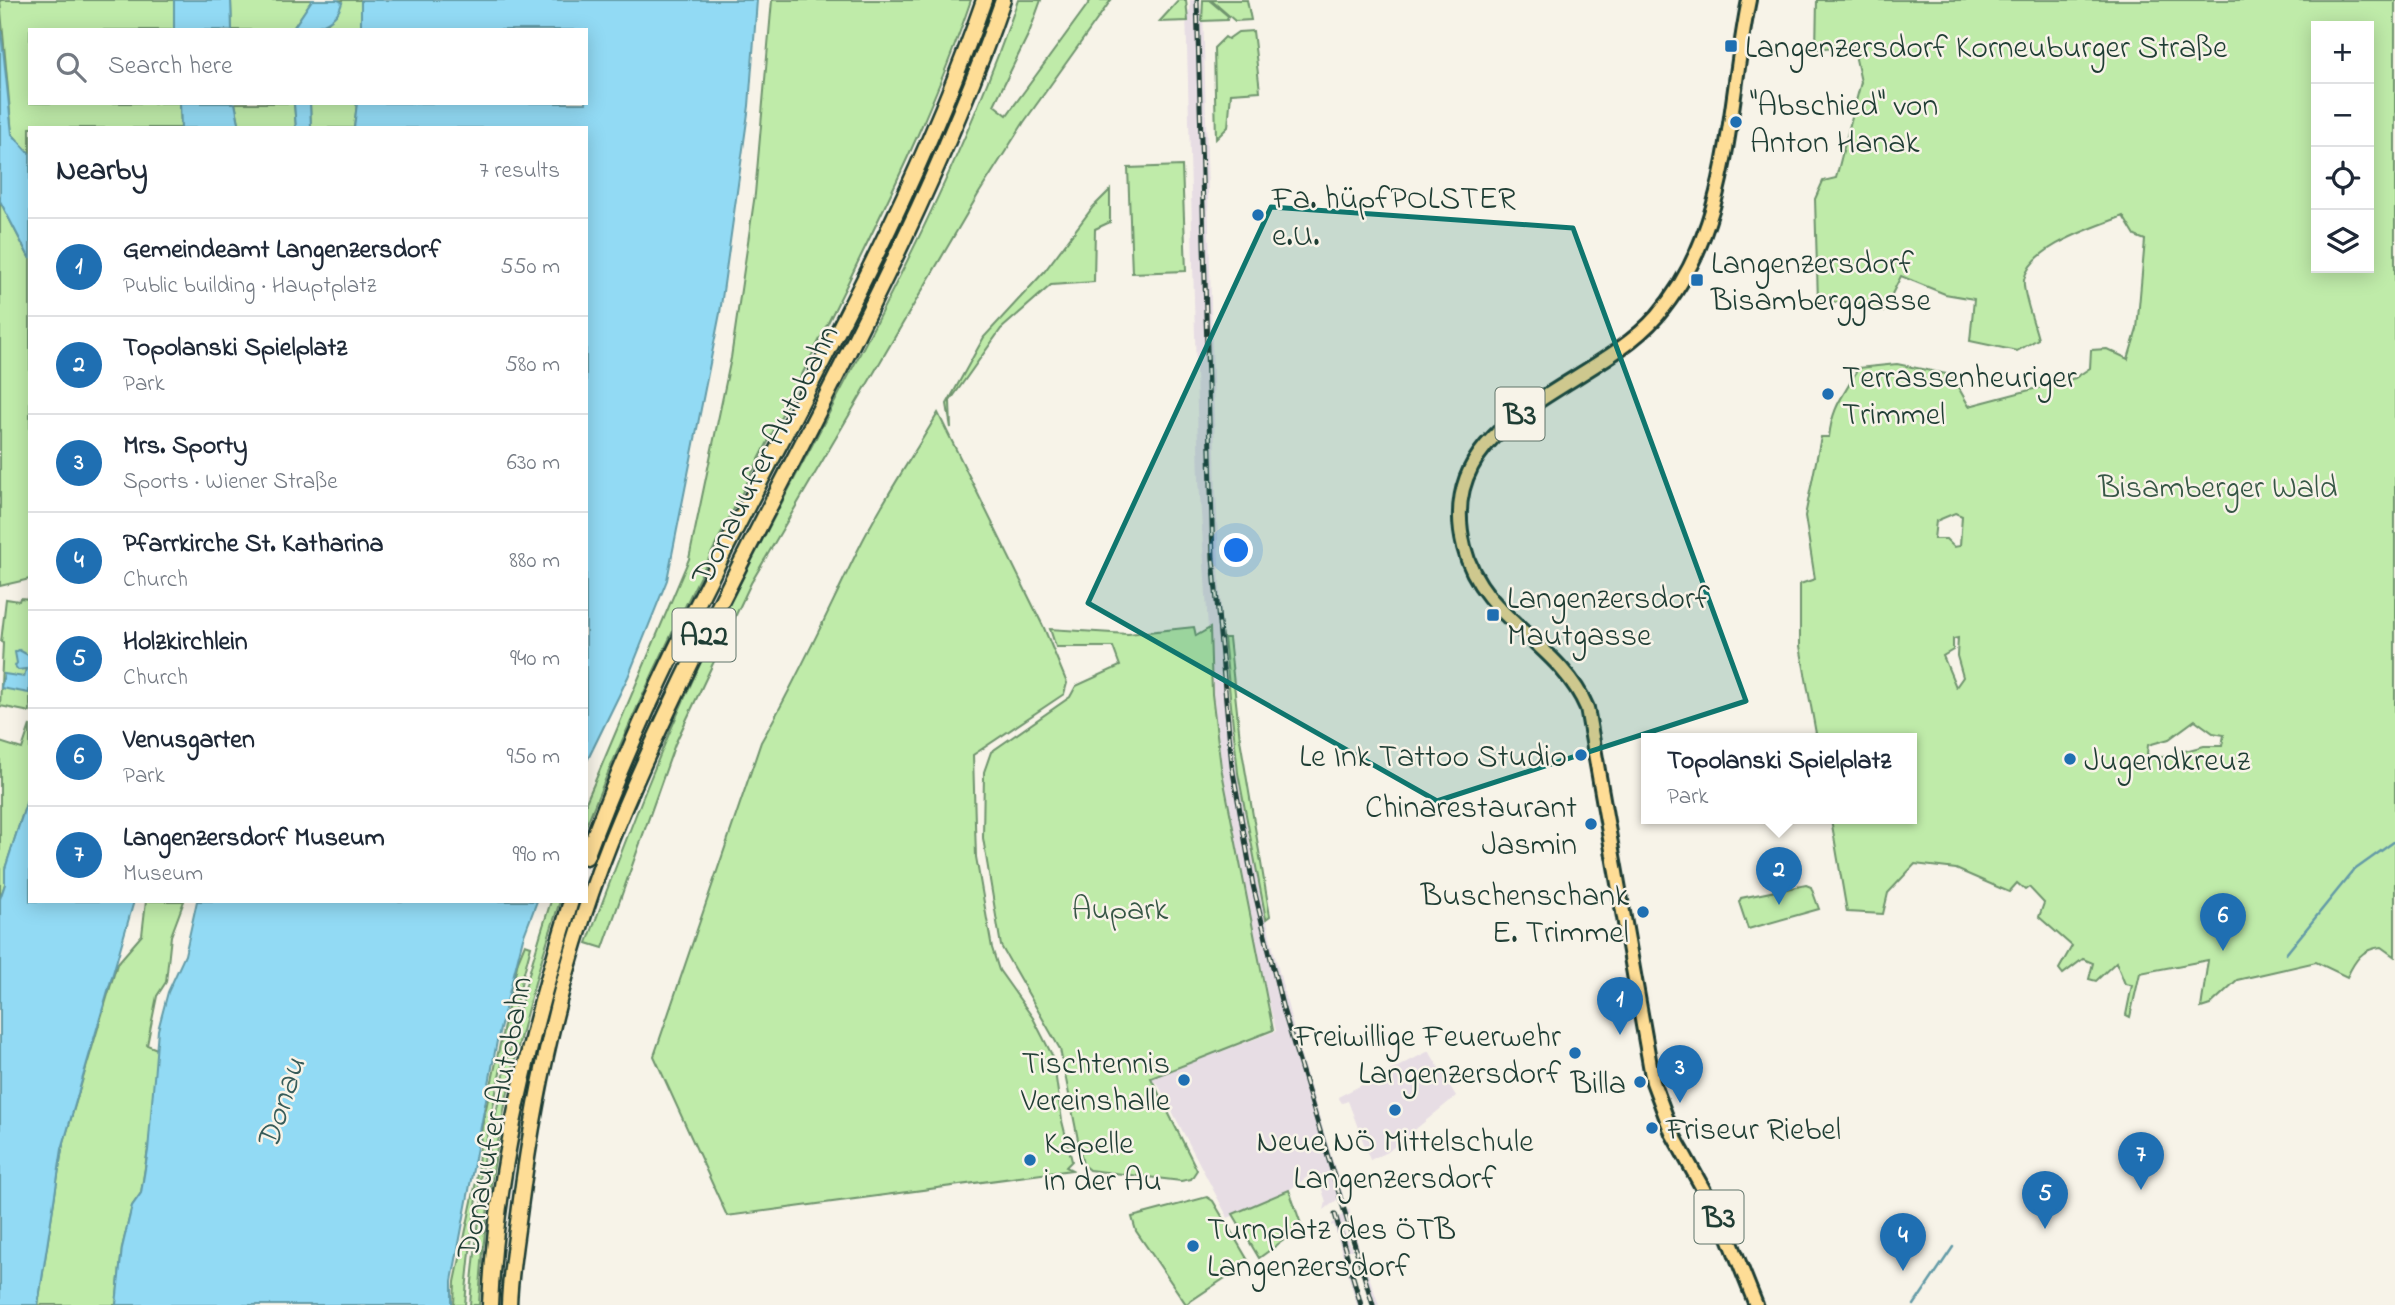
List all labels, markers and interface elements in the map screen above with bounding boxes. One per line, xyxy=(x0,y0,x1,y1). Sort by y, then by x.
map controls xyxy=(2311,21,2374,273)
button: + xyxy=(2311,21,2374,84)
place label: Langenzersdorf Korneuburger Straße xyxy=(1745,26,2228,73)
search box xyxy=(28,28,588,105)
marker: Langenzersdorf Korneuburger Straße xyxy=(1723,38,1739,54)
icon: search xyxy=(52,48,90,86)
text: Search here xyxy=(108,48,233,86)
place label: "Abschied" von Anton Hanak xyxy=(1750,84,1938,168)
button: − xyxy=(2311,84,2374,147)
marker: "Abschied" von Anton Hanak xyxy=(1728,114,1744,130)
button: locate xyxy=(2311,147,2374,210)
text: Nearby xyxy=(56,150,148,194)
text: 7 results xyxy=(479,155,560,188)
place label: Fa. hüpfPOLSTER e.U. xyxy=(1271,177,1516,261)
marker: Fa. hüpfPOLSTER e.U. xyxy=(1250,207,1266,223)
button: layers xyxy=(2311,210,2374,273)
text: Gemeindeamt Langenzersdorf xyxy=(123,232,441,270)
place label: Langenzersdorf Bisamberggasse xyxy=(1710,242,1932,326)
text: 1 xyxy=(75,251,83,284)
text: 550 m xyxy=(500,251,560,284)
text: Public building · Hauptplatz xyxy=(123,270,376,303)
marker: Langenzersdorf Bisamberggasse xyxy=(1689,272,1705,288)
street label: Donauufer Autobahn xyxy=(681,317,853,595)
text: Topolanski Spielplatz xyxy=(123,330,347,368)
text: 2 xyxy=(73,349,85,382)
text: 580 m xyxy=(505,349,560,382)
place label: Terrassenheuriger Trimmel xyxy=(1842,356,2077,440)
text: Park xyxy=(123,368,165,401)
marker: Terrassenheuriger Trimmel xyxy=(1820,386,1836,402)
road number: B3 xyxy=(1496,388,1544,440)
text: Mrs. Sporty xyxy=(123,428,248,466)
text: 3 xyxy=(74,447,84,480)
text: 630 m xyxy=(507,447,560,480)
text: Sports · Wiener Straße xyxy=(123,466,338,499)
park label: Bisamberger Wald xyxy=(2098,466,2337,513)
text: Pfarrkirche St. Katharina xyxy=(123,526,384,564)
your location xyxy=(1219,533,1253,567)
text: 4 xyxy=(74,545,84,578)
text: 880 m xyxy=(509,545,560,578)
text: Church xyxy=(123,564,188,597)
place label: Langenzersdorf Mautgasse xyxy=(1507,577,1710,661)
marker: Langenzersdorf Mautgasse xyxy=(1485,607,1501,623)
road number: A22 xyxy=(672,608,736,662)
text: Holzkirchlein xyxy=(123,624,248,662)
text: 5 xyxy=(72,643,86,676)
text: 940 m xyxy=(510,643,560,676)
text: Church xyxy=(123,662,188,695)
text: Venusgarten xyxy=(123,722,255,760)
popup xyxy=(1641,733,1917,824)
place label: Le Ink Tattoo Studio xyxy=(1299,735,1567,782)
place label: Jugendkreuz xyxy=(2084,739,2251,786)
text: 6 xyxy=(74,741,84,774)
text: 950 m xyxy=(506,741,560,774)
text: Topolanski Spielplatz xyxy=(1667,743,1891,781)
marker: Le Ink Tattoo Studio xyxy=(1573,747,1589,763)
marker: Jugendkreuz xyxy=(2062,751,2078,767)
text: Park xyxy=(123,760,165,793)
text: Park xyxy=(1667,781,1708,814)
place label: Chinarestaurant Jasmin xyxy=(1365,786,1577,870)
marker: Chinarestaurant Jasmin xyxy=(1583,816,1599,832)
text: Langenzersdorf Museum xyxy=(123,820,385,858)
text: 7 xyxy=(74,839,84,872)
text: 990 m xyxy=(513,839,560,872)
pin: 2 xyxy=(1756,847,1802,905)
text: Museum xyxy=(123,858,203,891)
place label: Buschenschank E. Trimmel xyxy=(1420,874,1630,958)
park label: Aupark xyxy=(1072,888,1169,935)
pin: 6 xyxy=(2200,893,2246,951)
marker: Buschenschank E. Trimmel xyxy=(1635,904,1651,920)
street label: Donauufer Autobahn xyxy=(446,973,547,1264)
pin: 1 xyxy=(1597,977,1643,1035)
place label: Freiwillige Feuerwehr Langenzersdorf xyxy=(1294,1015,1561,1099)
place label: Tischtennis Vereinshalle xyxy=(1020,1042,1171,1126)
marker: Freiwillige Feuerwehr Langenzersdorf xyxy=(1567,1045,1583,1061)
pin: 3 xyxy=(1657,1045,1703,1103)
water label: Donau xyxy=(245,1052,320,1156)
place label: Billa xyxy=(1570,1062,1626,1109)
marker: Tischtennis Vereinshalle xyxy=(1176,1072,1192,1088)
marker: Billa xyxy=(1632,1074,1648,1090)
marker: Neue NÖ Mittelschule Langenzersdorf xyxy=(1387,1102,1403,1118)
place label: Friseur Riebel xyxy=(1665,1108,1841,1155)
place label: Neue NÖ Mittelschule Langenzersdorf xyxy=(1256,1120,1534,1204)
marker: Friseur Riebel xyxy=(1644,1120,1660,1136)
place label: Kapelle in der Au xyxy=(1044,1122,1162,1206)
pin: 7 xyxy=(2118,1132,2164,1190)
marker: Kapelle in der Au xyxy=(1022,1152,1038,1168)
pin: 5 xyxy=(2022,1171,2068,1229)
road number: B3 xyxy=(1694,1190,1744,1244)
place label: Turnplatz des ÖTB Langenzersdorf xyxy=(1207,1208,1456,1292)
pin: 4 xyxy=(1880,1213,1926,1271)
marker: Turnplatz des ÖTB Langenzersdorf xyxy=(1185,1238,1201,1254)

